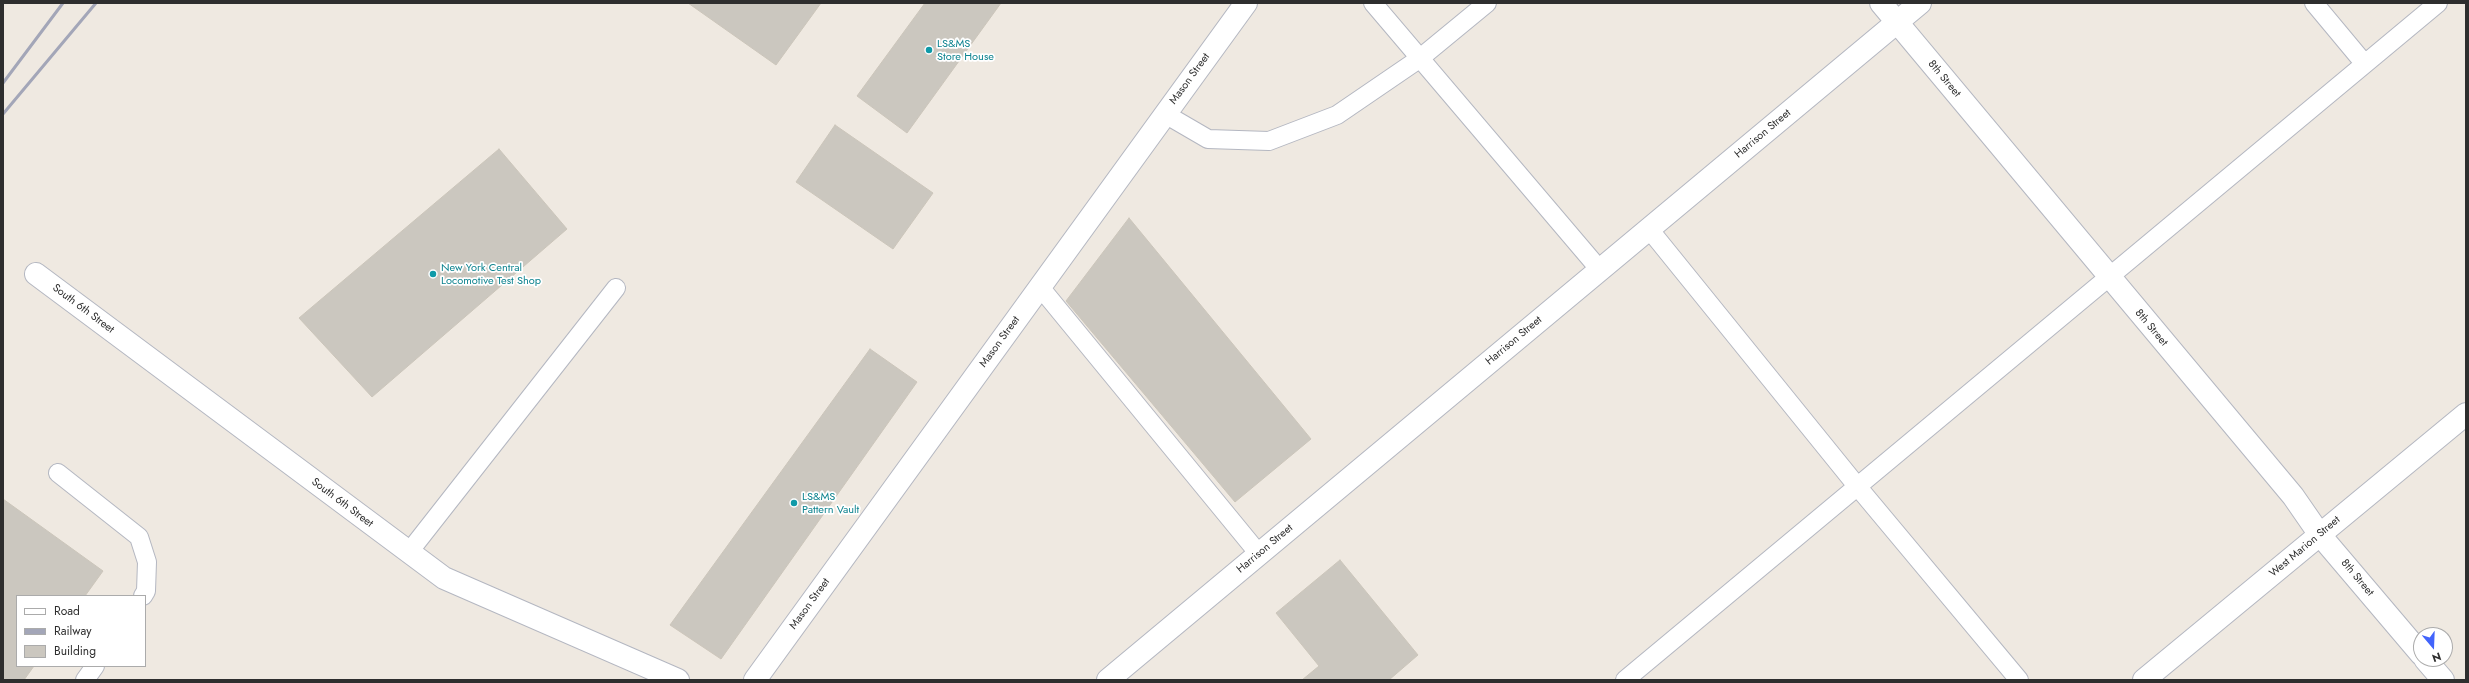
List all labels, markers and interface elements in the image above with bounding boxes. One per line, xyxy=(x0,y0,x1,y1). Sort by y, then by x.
place label: LS&MS Store House xyxy=(937,37,994,63)
marker: LS&MS Store House xyxy=(924,45,934,55)
street label: Mason Street xyxy=(1167,51,1213,107)
street label: 8th Street xyxy=(1925,58,1963,100)
street label: Harrison Street xyxy=(1732,107,1794,161)
place label: New York Central Locomotive Test Shop xyxy=(441,261,541,287)
marker: New York Central Locomotive Test Shop xyxy=(428,269,438,279)
street label: South 6th Street xyxy=(50,282,116,336)
street label: 8th Street xyxy=(2132,307,2170,349)
street label: Mason Street xyxy=(977,314,1023,370)
street label: Harrison Street xyxy=(1483,314,1545,368)
street label: South 6th Street xyxy=(309,476,375,530)
place label: LS&MS Pattern Vault xyxy=(802,490,859,516)
marker: LS&MS Pattern Vault xyxy=(789,498,799,508)
street label: West Marion Street xyxy=(2267,514,2343,580)
street label: Harrison Street xyxy=(1234,522,1296,576)
street label: 8th Street xyxy=(2338,557,2376,599)
street label: Mason Street xyxy=(787,576,833,632)
legend xyxy=(16,595,146,667)
text: Road xyxy=(54,602,80,620)
text: Railway xyxy=(54,622,92,640)
north arrow xyxy=(2413,627,2453,667)
text: Building xyxy=(54,642,96,660)
text: N xyxy=(2430,648,2443,666)

